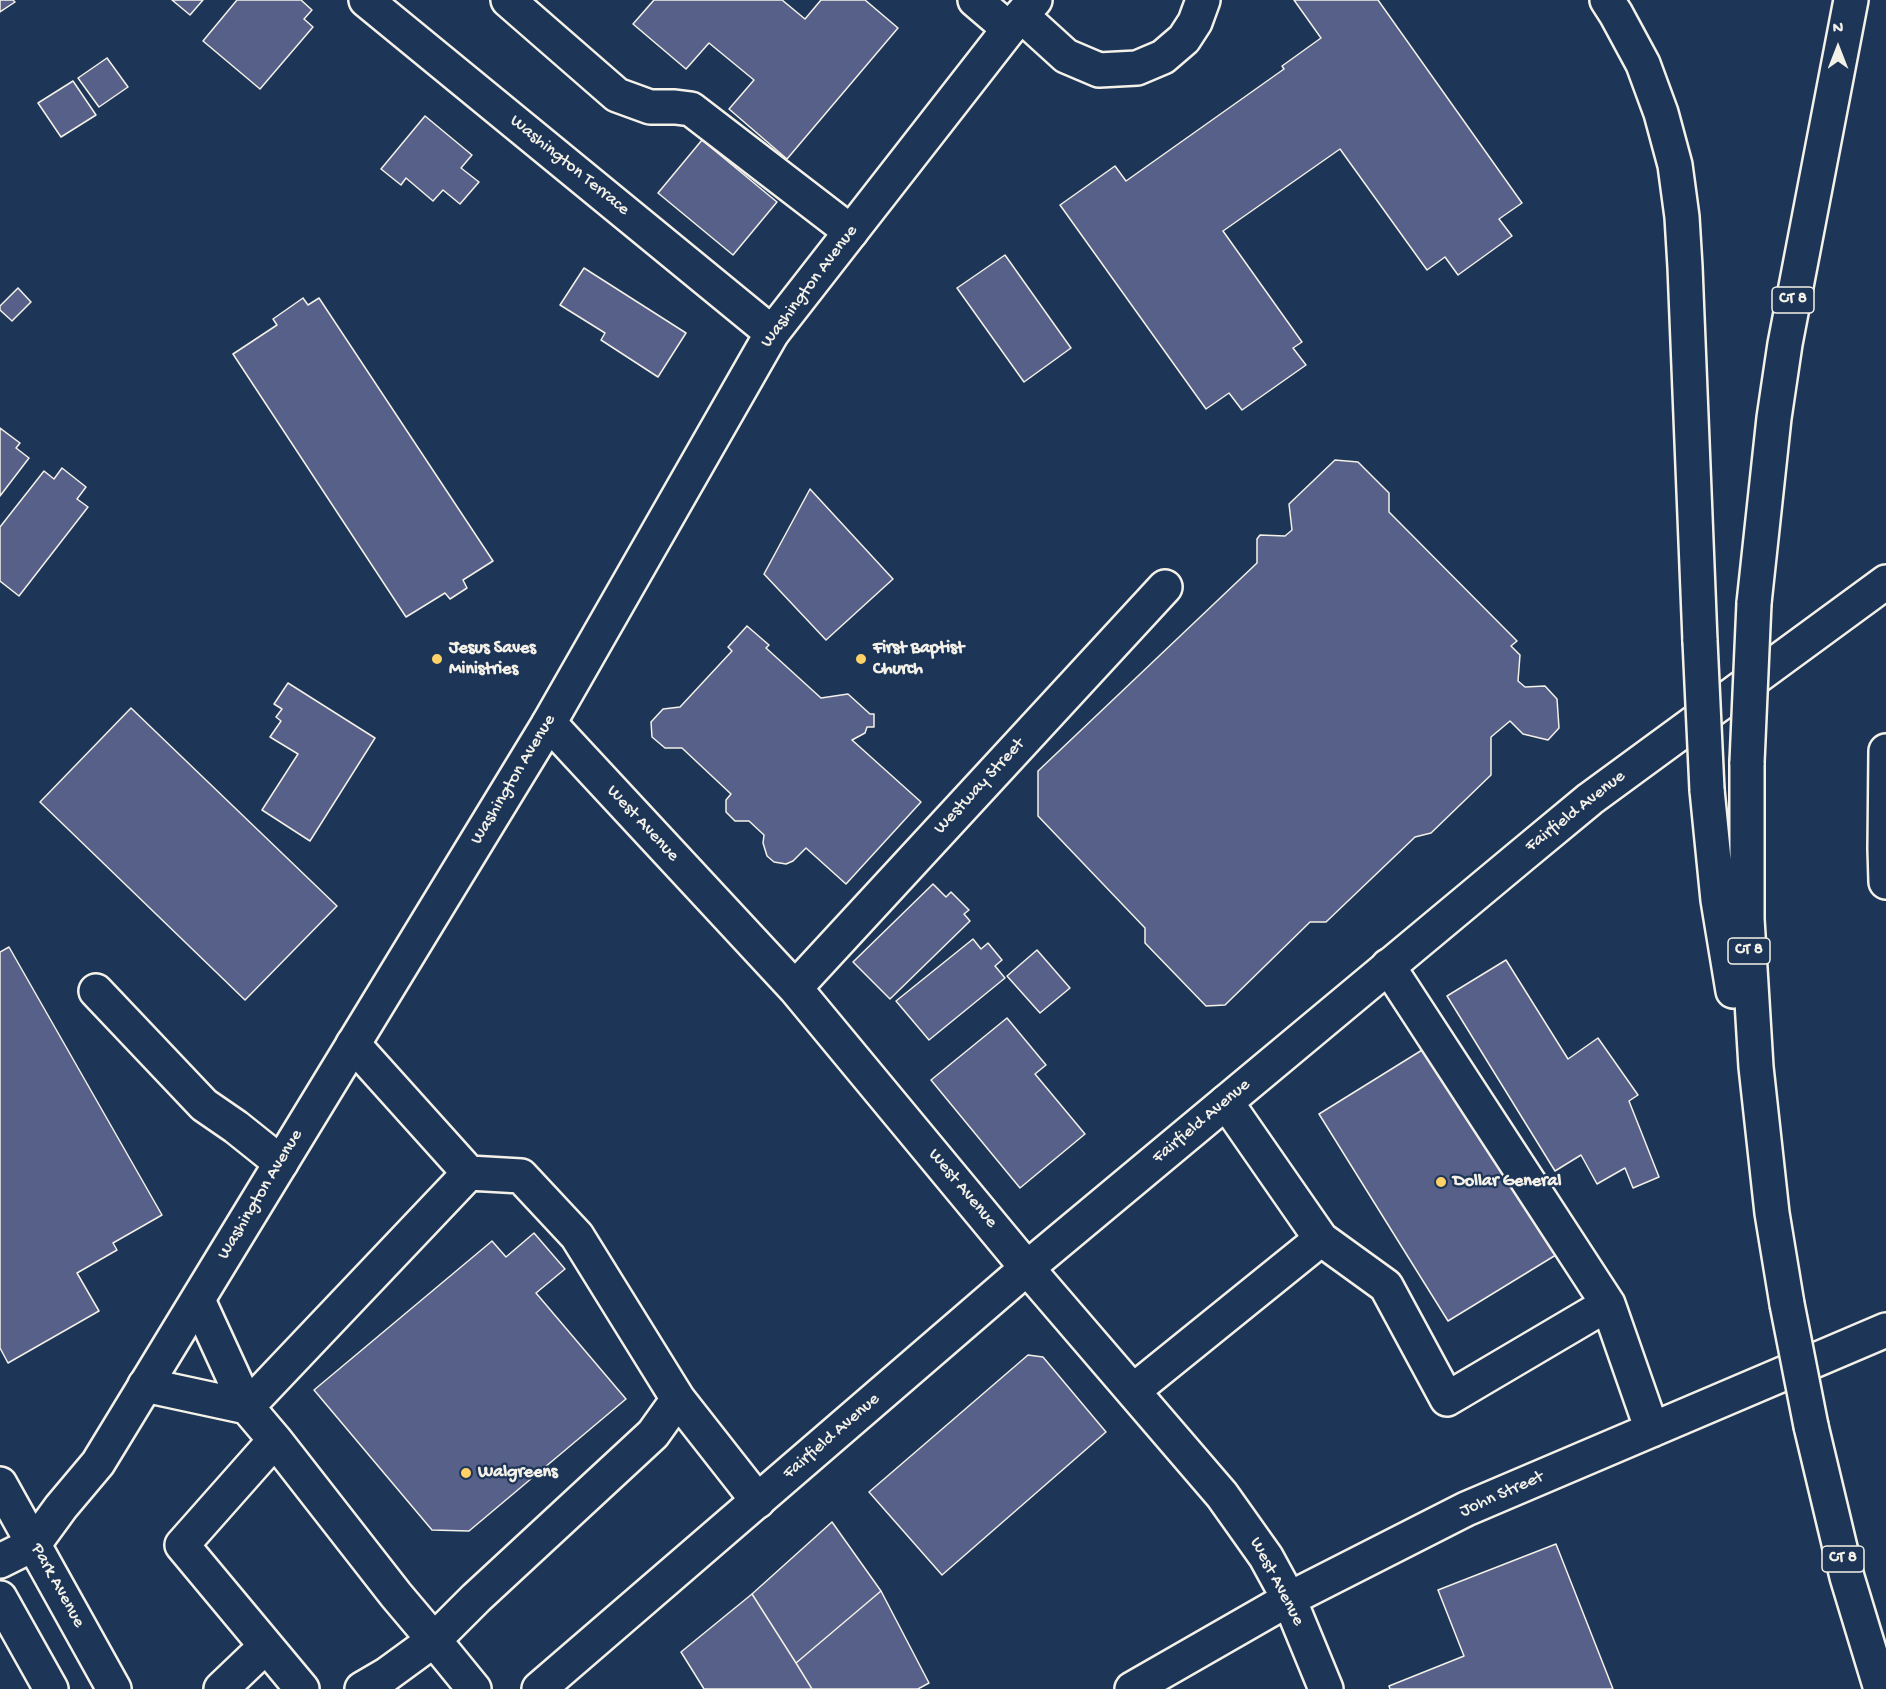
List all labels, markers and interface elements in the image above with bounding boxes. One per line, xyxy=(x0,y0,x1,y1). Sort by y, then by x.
north arrow xyxy=(1808,18,1868,78)
text: N xyxy=(1833,20,1843,39)
street label: Washington Terrace xyxy=(505,111,633,221)
street label: Washington Avenue xyxy=(757,221,863,353)
road number: CT 8 xyxy=(1772,287,1814,313)
place label: Jesus Saves Ministries xyxy=(449,638,536,680)
place label: First Baptist Church xyxy=(873,638,964,680)
marker: Jesus Saves Ministries xyxy=(430,652,444,666)
marker: First Baptist Church xyxy=(854,652,868,666)
street label: Washington Avenue xyxy=(467,711,561,849)
street label: Westway Street xyxy=(930,734,1030,840)
street label: Fairfield Avenue xyxy=(1522,766,1630,858)
street label: West Avenue xyxy=(601,781,683,867)
road number: CT 8 xyxy=(1728,938,1770,964)
street label: Fairfield Avenue xyxy=(1149,1075,1255,1169)
street label: Washington Avenue xyxy=(214,1126,308,1264)
street label: West Avenue xyxy=(923,1145,1001,1233)
place label: Dollar General xyxy=(1453,1171,1561,1193)
marker: Dollar General xyxy=(1434,1175,1448,1189)
street label: Fairfield Avenue xyxy=(779,1389,885,1485)
place label: Walgreens xyxy=(478,1462,558,1484)
marker: Walgreens xyxy=(459,1466,473,1480)
street label: John Street xyxy=(1457,1467,1547,1523)
street label: West Avenue xyxy=(1244,1534,1308,1630)
street label: Park Avenue xyxy=(25,1540,89,1632)
road number: CT 8 xyxy=(1822,1546,1864,1572)

